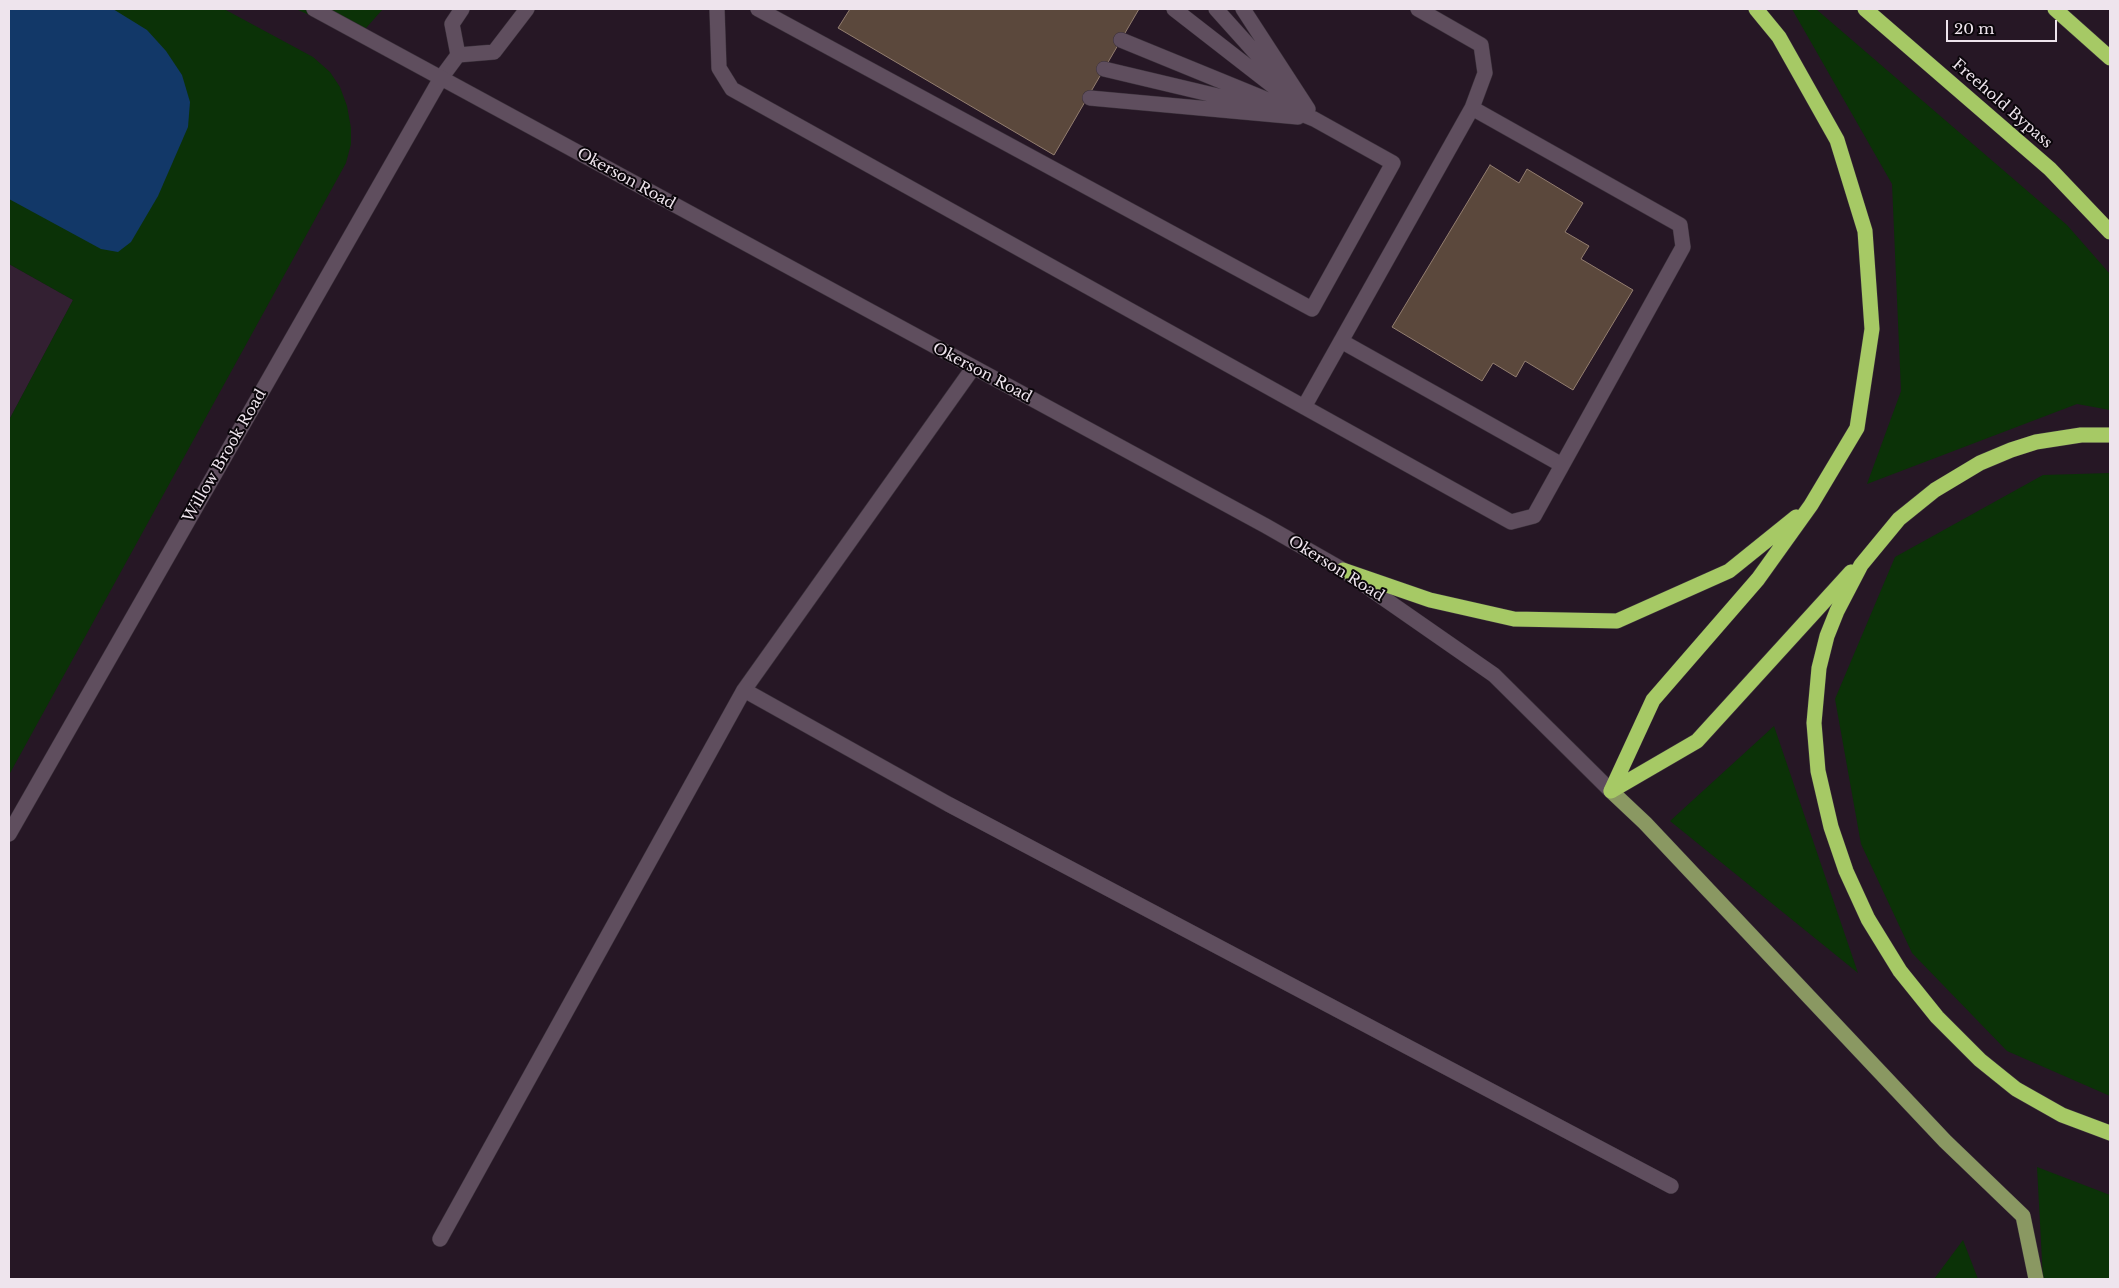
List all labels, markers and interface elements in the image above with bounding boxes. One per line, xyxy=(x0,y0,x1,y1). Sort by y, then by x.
scale bar xyxy=(1949,10,2060,42)
text: 20 m xyxy=(1954,19,1994,38)
street label: Freehold Bypass xyxy=(1948,56,2056,152)
street label: Okerson Road xyxy=(574,145,678,213)
street label: Okerson Road xyxy=(929,339,1035,407)
street label: Willow Brook Road xyxy=(180,386,270,526)
street label: Okerson Road xyxy=(1285,532,1387,606)

